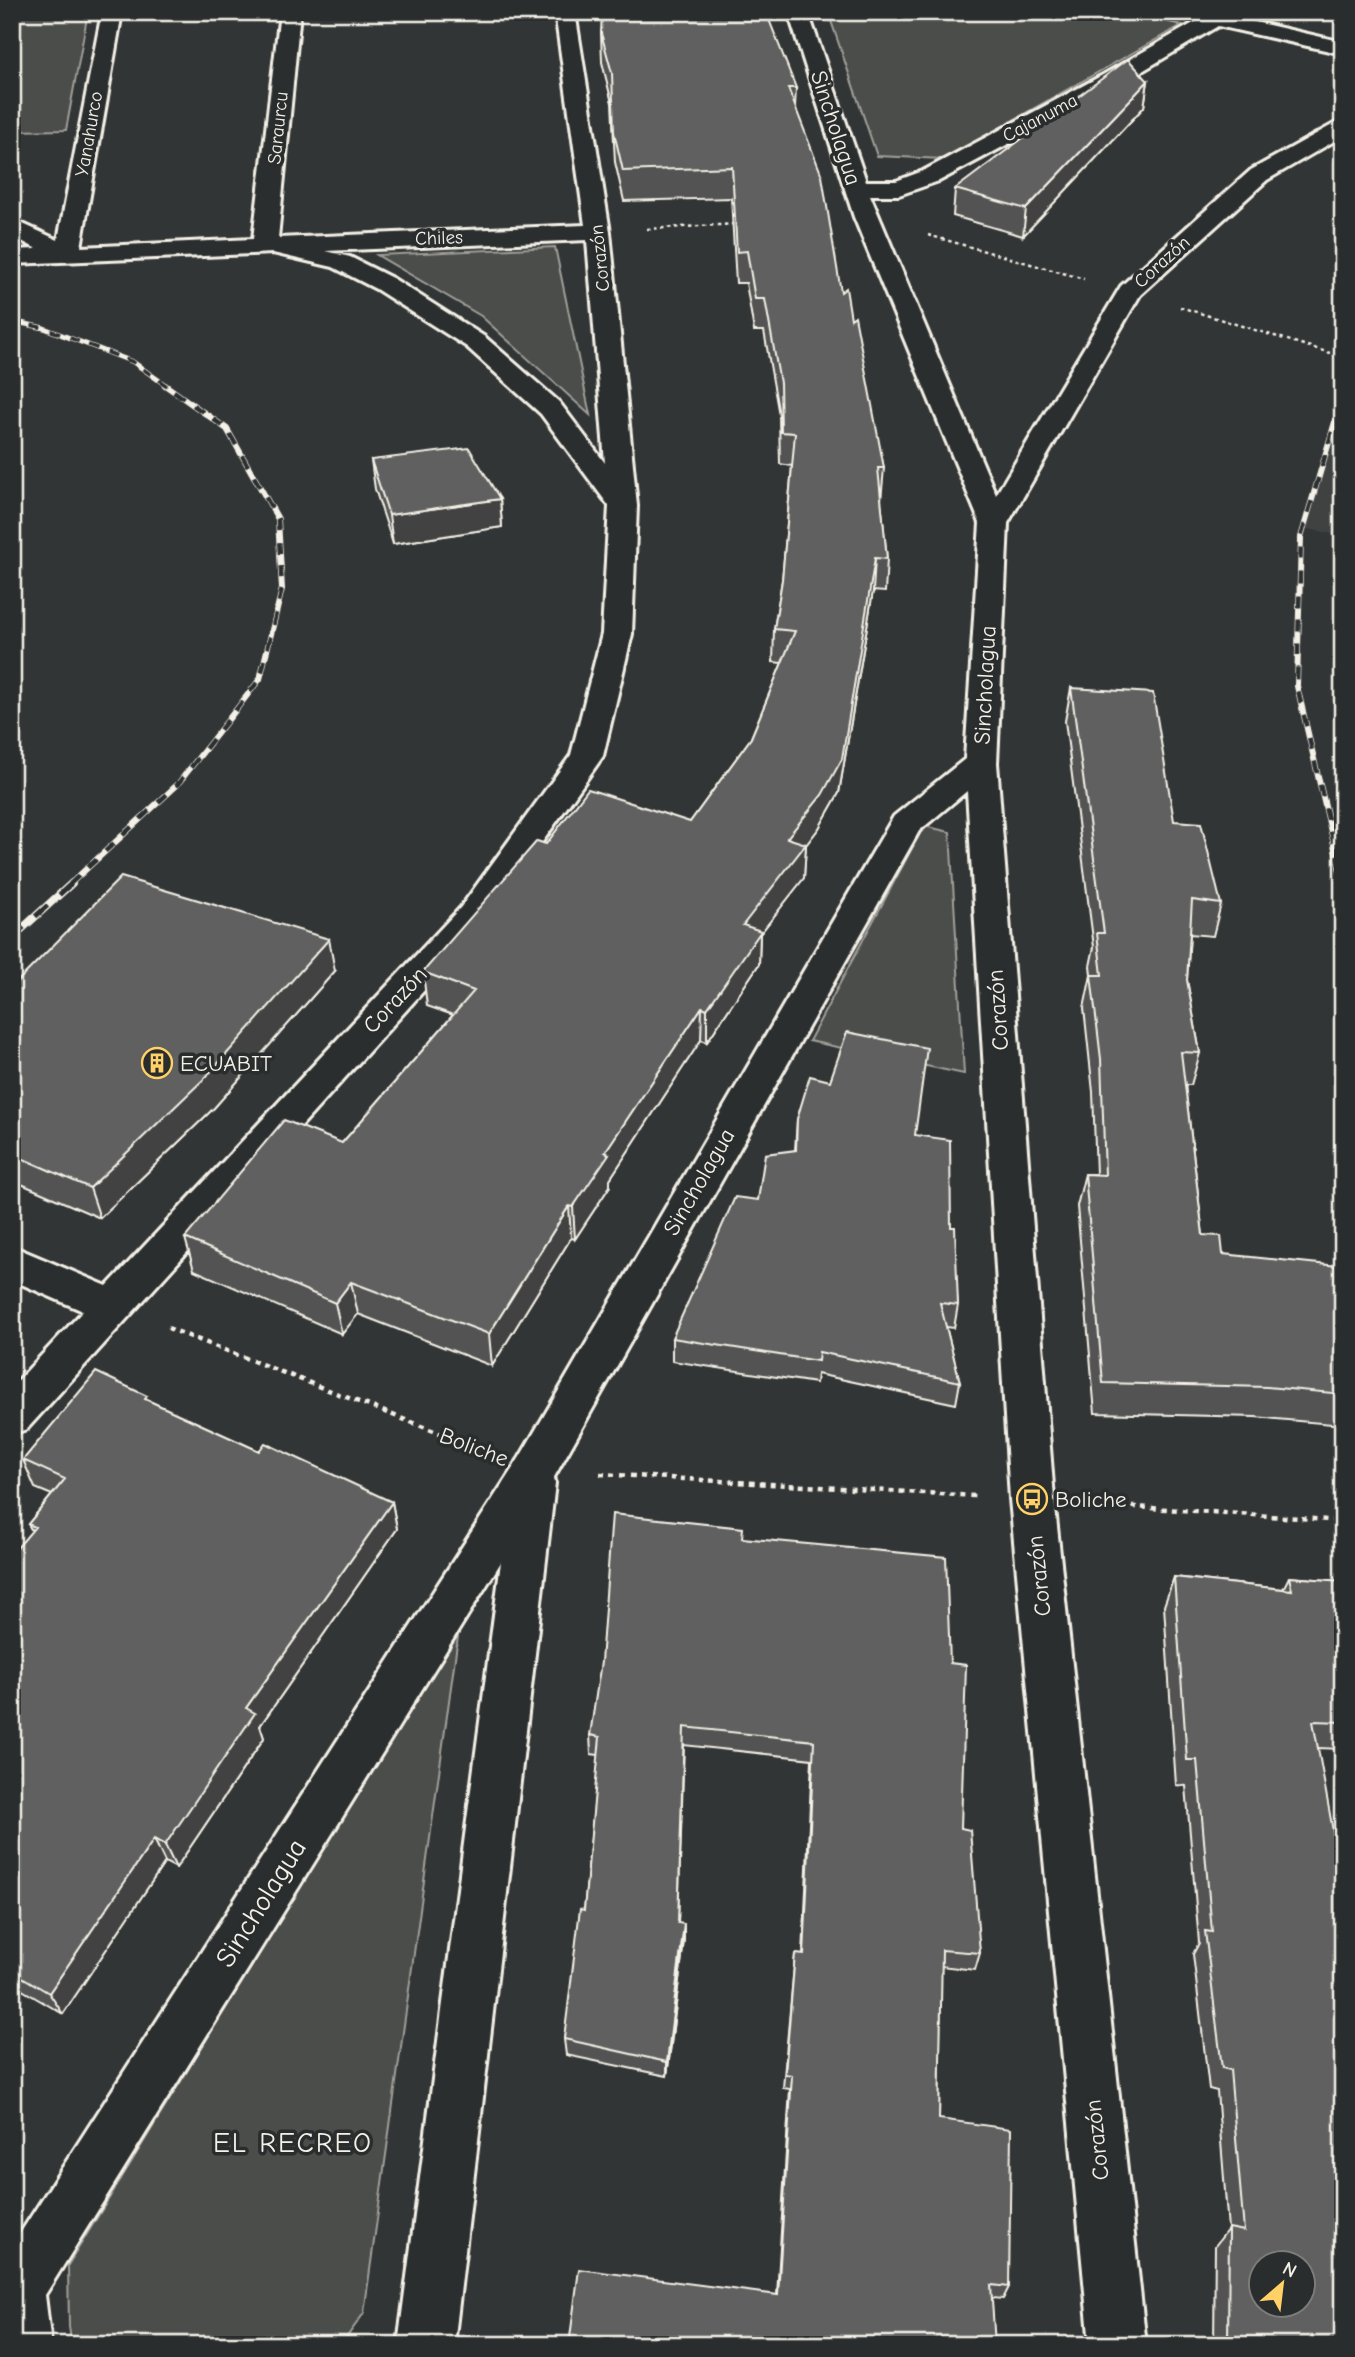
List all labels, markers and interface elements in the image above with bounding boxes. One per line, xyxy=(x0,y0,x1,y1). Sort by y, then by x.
street label: Sincholagua xyxy=(805,67,867,189)
street label: Cajanuma xyxy=(999,89,1081,147)
street label: Yanahurco xyxy=(71,90,107,178)
street label: Saraurcu xyxy=(263,91,293,165)
street label: Corazón xyxy=(586,223,614,293)
street label: Chiles xyxy=(415,226,463,250)
street label: Corazón xyxy=(1130,231,1194,293)
street label: Sincholagua xyxy=(968,625,1002,745)
street label: Corazón xyxy=(357,961,433,1039)
street label: Corazón xyxy=(982,969,1014,1051)
building icon: ECUABIT xyxy=(140,1046,174,1080)
place label: ECUABIT xyxy=(180,1050,272,1077)
street label: Sincholagua xyxy=(658,1124,740,1240)
street label: Boliche xyxy=(436,1422,512,1472)
bus stop icon: Boliche xyxy=(1015,1482,1049,1516)
place label: Boliche xyxy=(1055,1486,1127,1513)
street label: Corazón xyxy=(1021,1534,1057,1618)
street label: Sincholagua xyxy=(209,1833,313,1973)
street label: Corazón xyxy=(1079,2098,1115,2182)
district label: EL RECREO xyxy=(213,2127,373,2159)
north arrow xyxy=(1246,2248,1316,2318)
text: N xyxy=(1279,2257,1300,2282)

